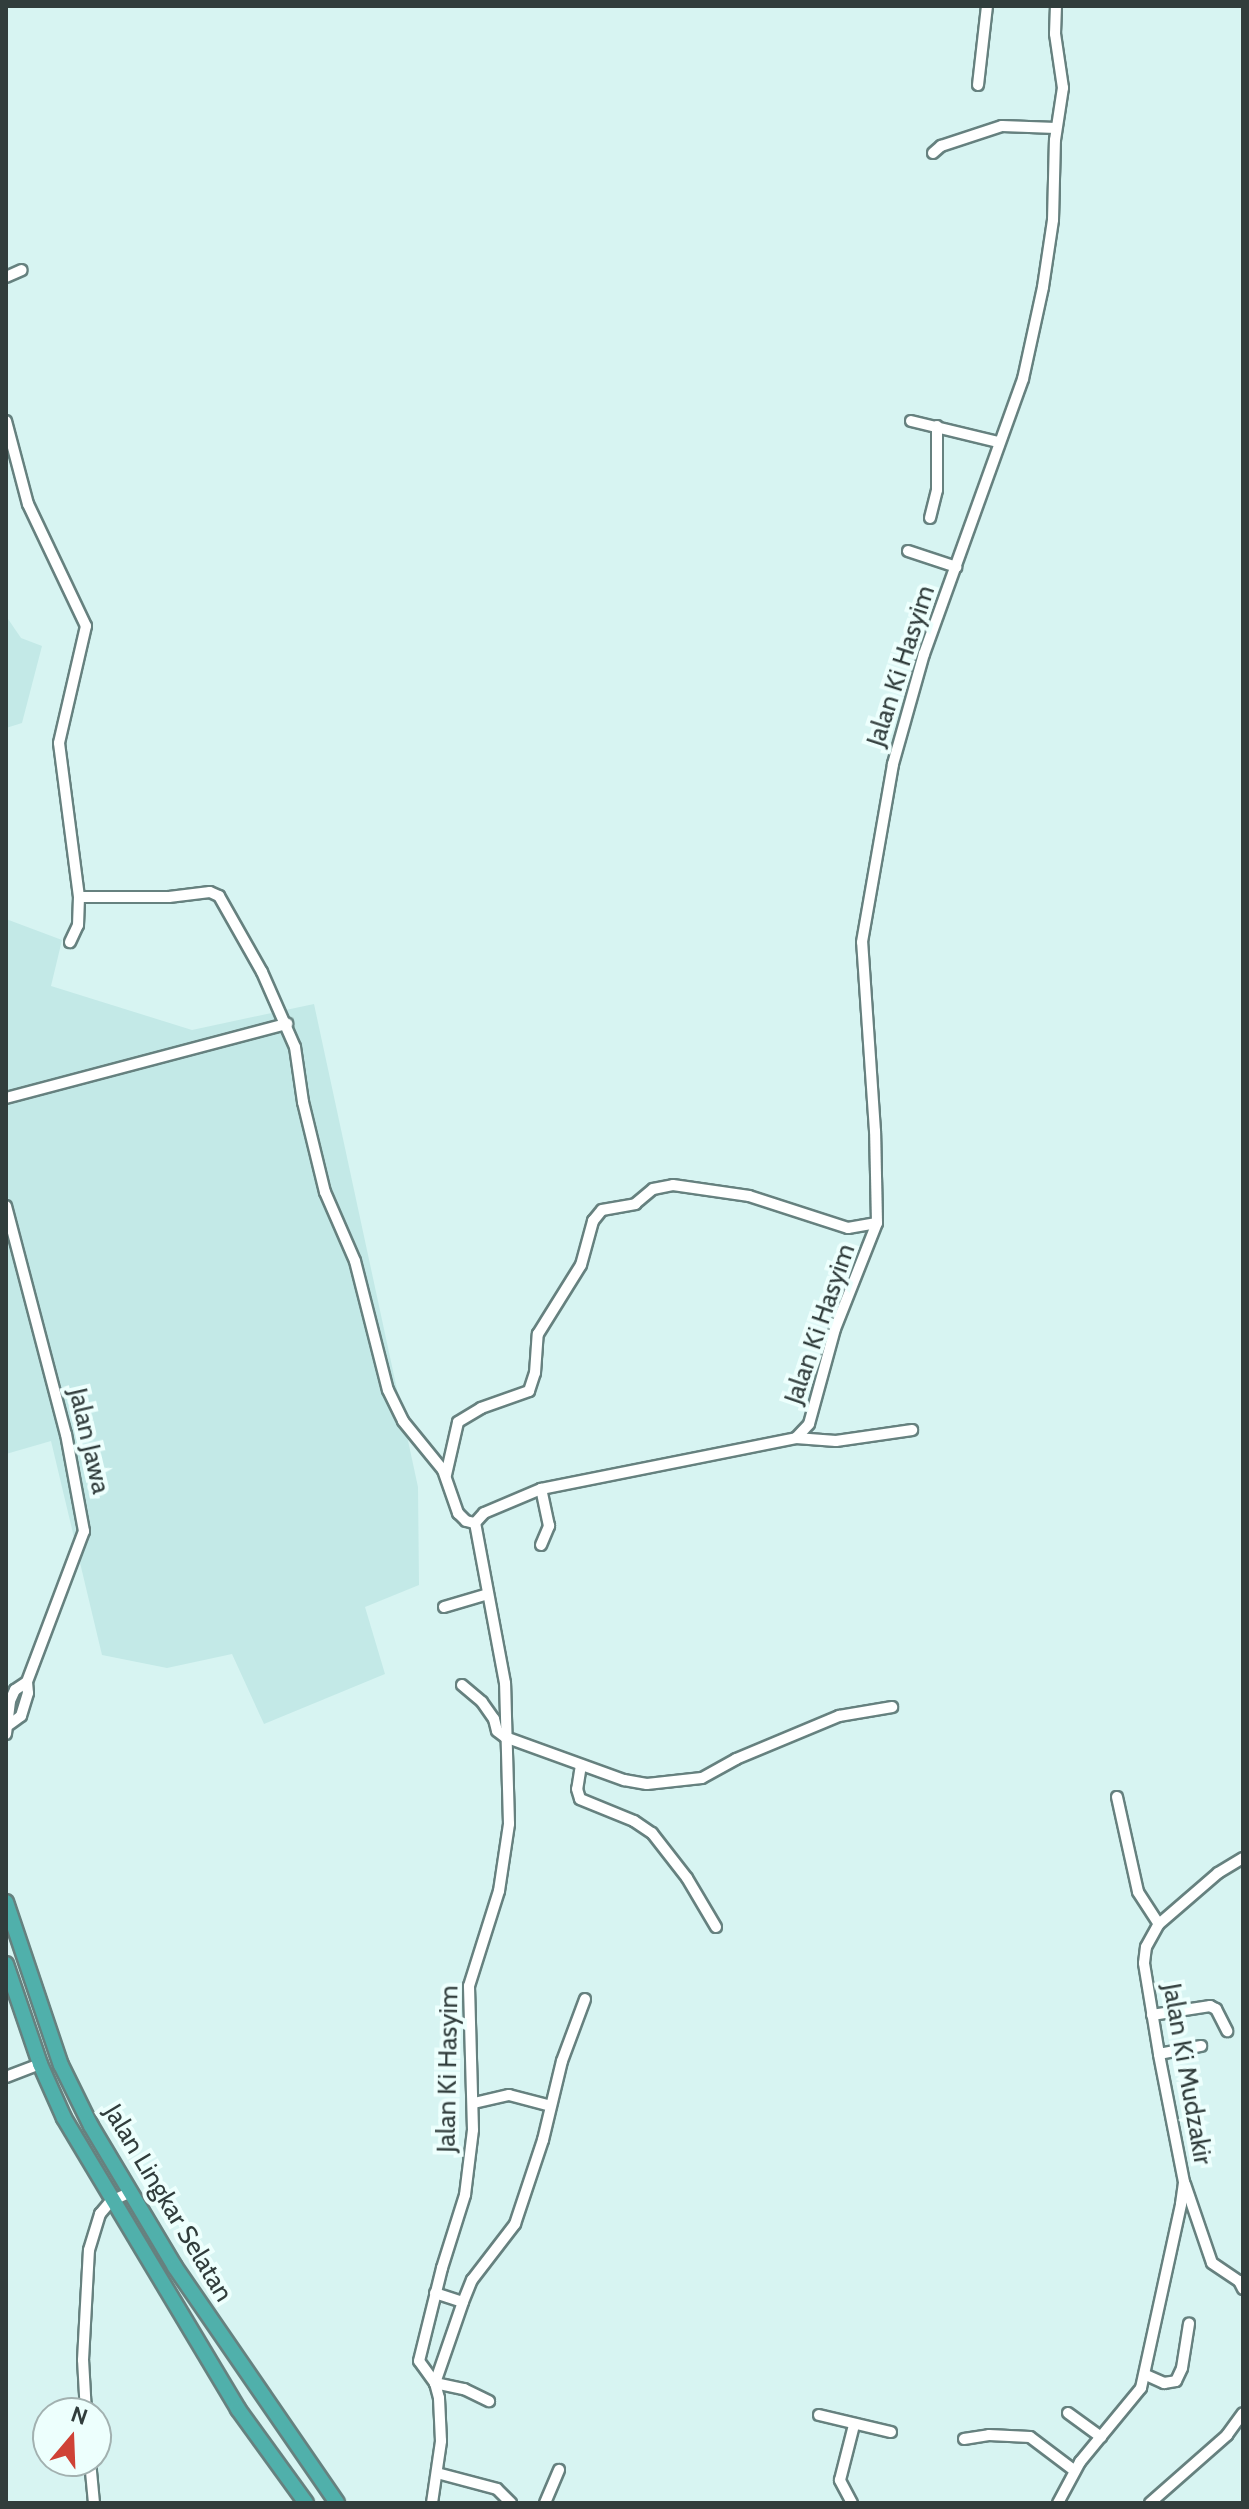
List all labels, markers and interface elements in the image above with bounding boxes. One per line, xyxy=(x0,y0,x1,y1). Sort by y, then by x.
street label: Jalan Ki Hasyim xyxy=(860,582,942,750)
street label: Jalan Ki Hasyim xyxy=(778,1240,862,1408)
street label: Jalan Jawa xyxy=(62,1385,116,1497)
street label: Jalan Ki Mudzakir xyxy=(1156,1981,1218,2167)
street label: Jalan Ki Hasyim xyxy=(431,1985,465,2153)
street label: Jalan Lingkar Selatan xyxy=(97,2099,239,2307)
north arrow xyxy=(32,2397,112,2477)
text: N xyxy=(68,2400,91,2431)

